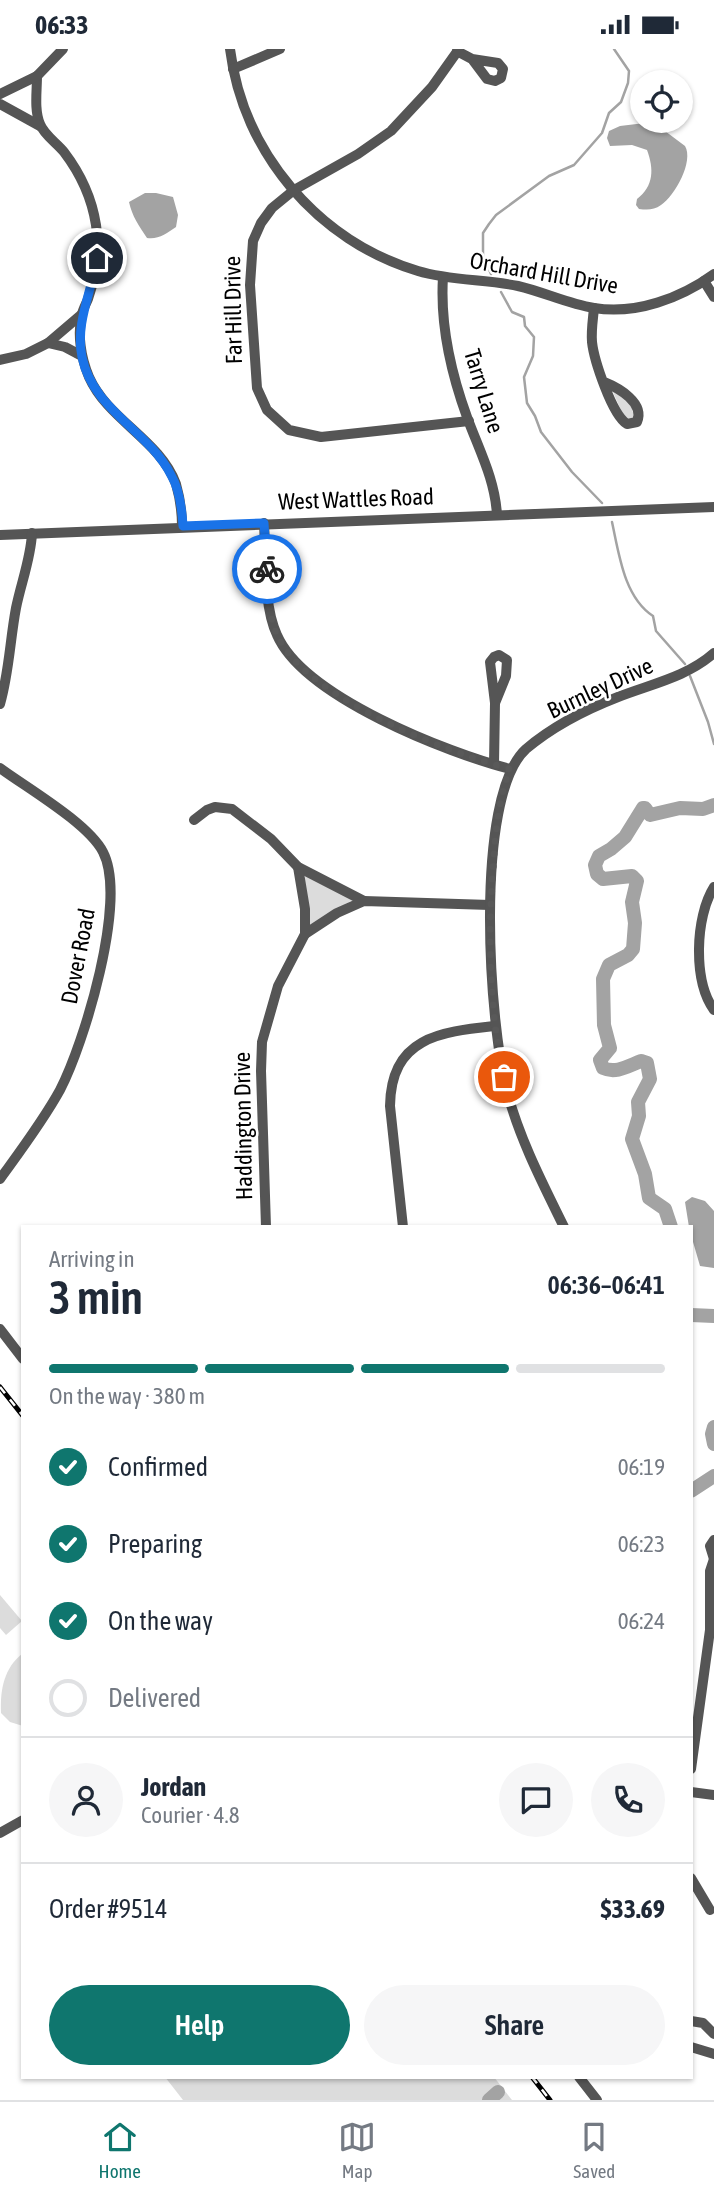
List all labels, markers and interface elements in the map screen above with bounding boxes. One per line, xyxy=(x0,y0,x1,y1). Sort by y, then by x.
text: 06:33 xyxy=(35,10,89,40)
map controls xyxy=(630,70,693,133)
button: locate xyxy=(630,70,693,133)
pin xyxy=(67,228,127,288)
icon: home xyxy=(78,239,116,277)
street label: Orchard Hill Drive xyxy=(468,247,620,299)
street label: Far Hill Drive xyxy=(219,256,247,364)
street label: Tarry Lane xyxy=(459,346,509,436)
street label: West Wattles Road xyxy=(278,483,434,515)
courier xyxy=(232,534,302,604)
icon: bike xyxy=(248,550,286,588)
street label: Burnley Drive xyxy=(543,652,657,724)
street label: Dover Road xyxy=(56,906,100,1006)
pin xyxy=(474,1047,534,1107)
street label: Haddington Drive xyxy=(229,1052,257,1200)
icon: bag xyxy=(485,1058,523,1096)
text: Arriving in xyxy=(49,1246,135,1272)
text: 06:36–06:41 xyxy=(548,1270,665,1300)
text: 3 min xyxy=(49,1271,143,1324)
text: On the way · 380 m xyxy=(49,1383,205,1409)
icon: check xyxy=(49,1448,87,1486)
text: Confirmed xyxy=(108,1452,208,1482)
text: 06:19 xyxy=(618,1454,665,1480)
icon: check xyxy=(49,1525,87,1563)
text: Preparing xyxy=(108,1529,202,1559)
text: 06:23 xyxy=(618,1531,665,1557)
icon: check xyxy=(49,1602,87,1640)
text: On the way xyxy=(108,1606,213,1636)
text: 06:24 xyxy=(618,1608,665,1634)
text: Delivered xyxy=(108,1683,201,1713)
button: person xyxy=(49,1763,123,1837)
button: chat xyxy=(499,1763,573,1837)
button: phone xyxy=(591,1763,665,1837)
text: Jordan xyxy=(141,1772,206,1802)
text: Courier · 4.8 xyxy=(141,1802,240,1828)
text: Order #9514 xyxy=(49,1894,168,1924)
text: $33.69 xyxy=(601,1894,665,1924)
button: Help xyxy=(49,1985,350,2065)
button: Share xyxy=(364,1985,665,2065)
tab: Home xyxy=(99,2118,141,2182)
tab: Map xyxy=(338,2118,376,2182)
tab: Saved xyxy=(573,2118,615,2182)

